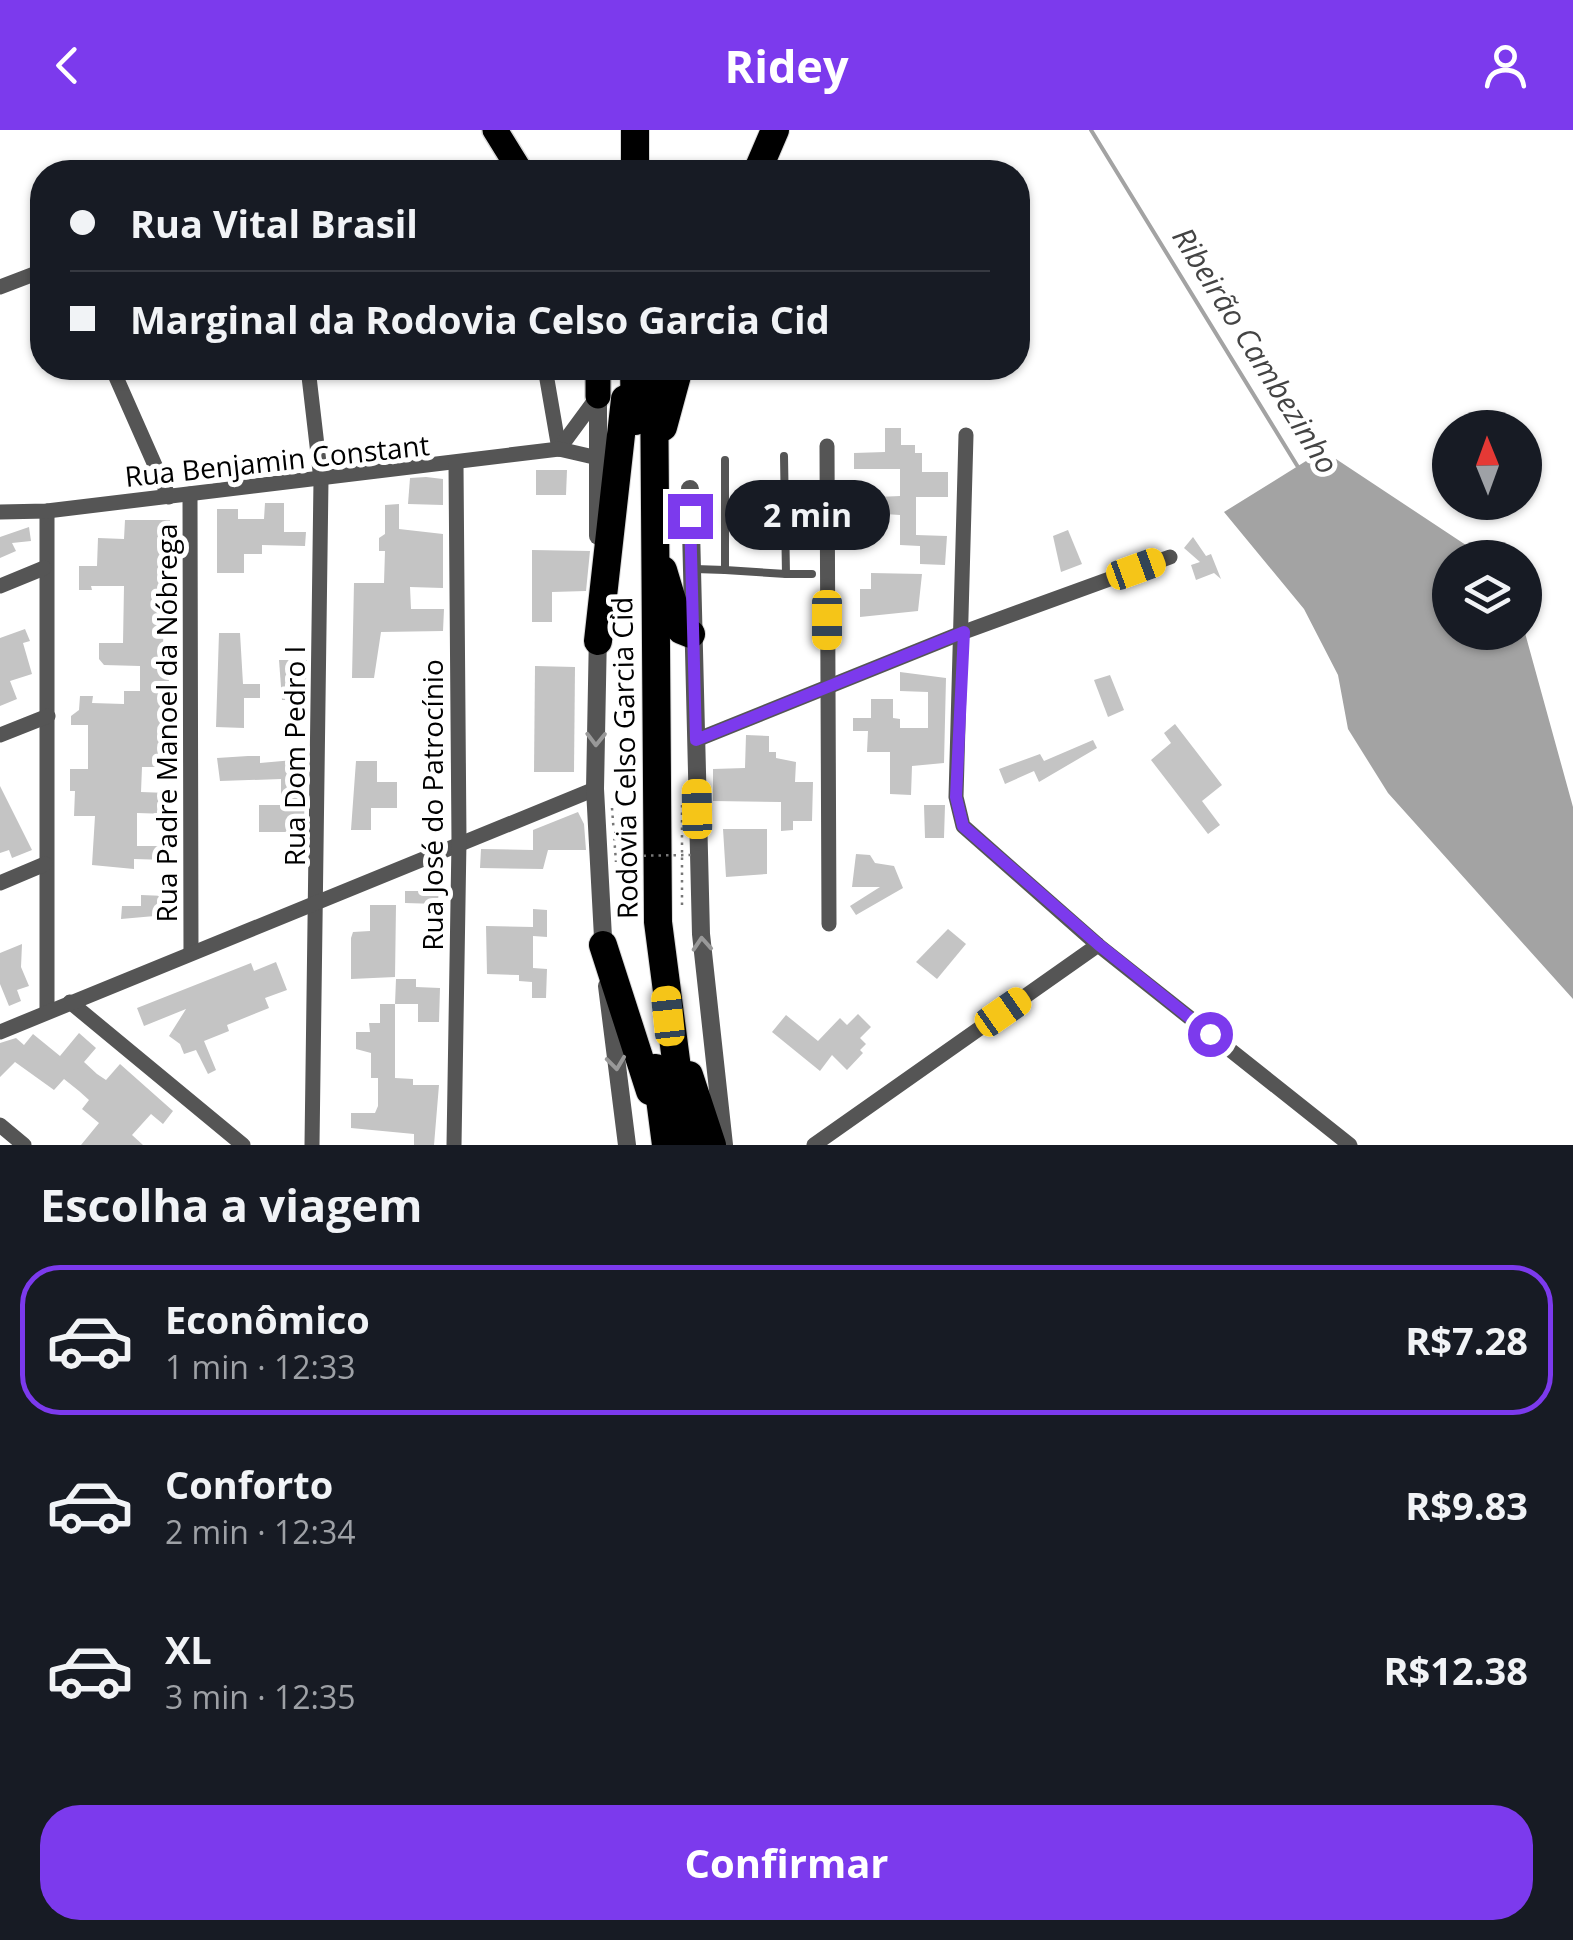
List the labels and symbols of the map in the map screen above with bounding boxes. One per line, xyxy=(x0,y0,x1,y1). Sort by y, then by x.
water label: Ribeirão Cambezinho xyxy=(1164,219,1348,481)
north arrow xyxy=(1432,410,1542,520)
street label: Rua Benjamin Constant xyxy=(123,425,431,495)
callout: 2 min xyxy=(725,481,890,551)
route end xyxy=(668,494,713,539)
street label: Rua Padre Manoel da Nóbrega xyxy=(147,523,185,923)
car xyxy=(1103,545,1169,593)
car xyxy=(812,590,842,650)
street label: Rodovia Celso Garcia Cid xyxy=(602,596,646,920)
street label: Rua Dom Pedro I xyxy=(275,646,313,866)
street label: Rua José do Patrocínio xyxy=(413,659,451,951)
one-way arrow xyxy=(585,732,607,747)
car xyxy=(681,779,713,839)
one-way arrow xyxy=(691,935,713,951)
car xyxy=(970,983,1036,1041)
car xyxy=(650,985,686,1047)
route start xyxy=(1188,1012,1233,1057)
one-way arrow xyxy=(605,1055,626,1071)

